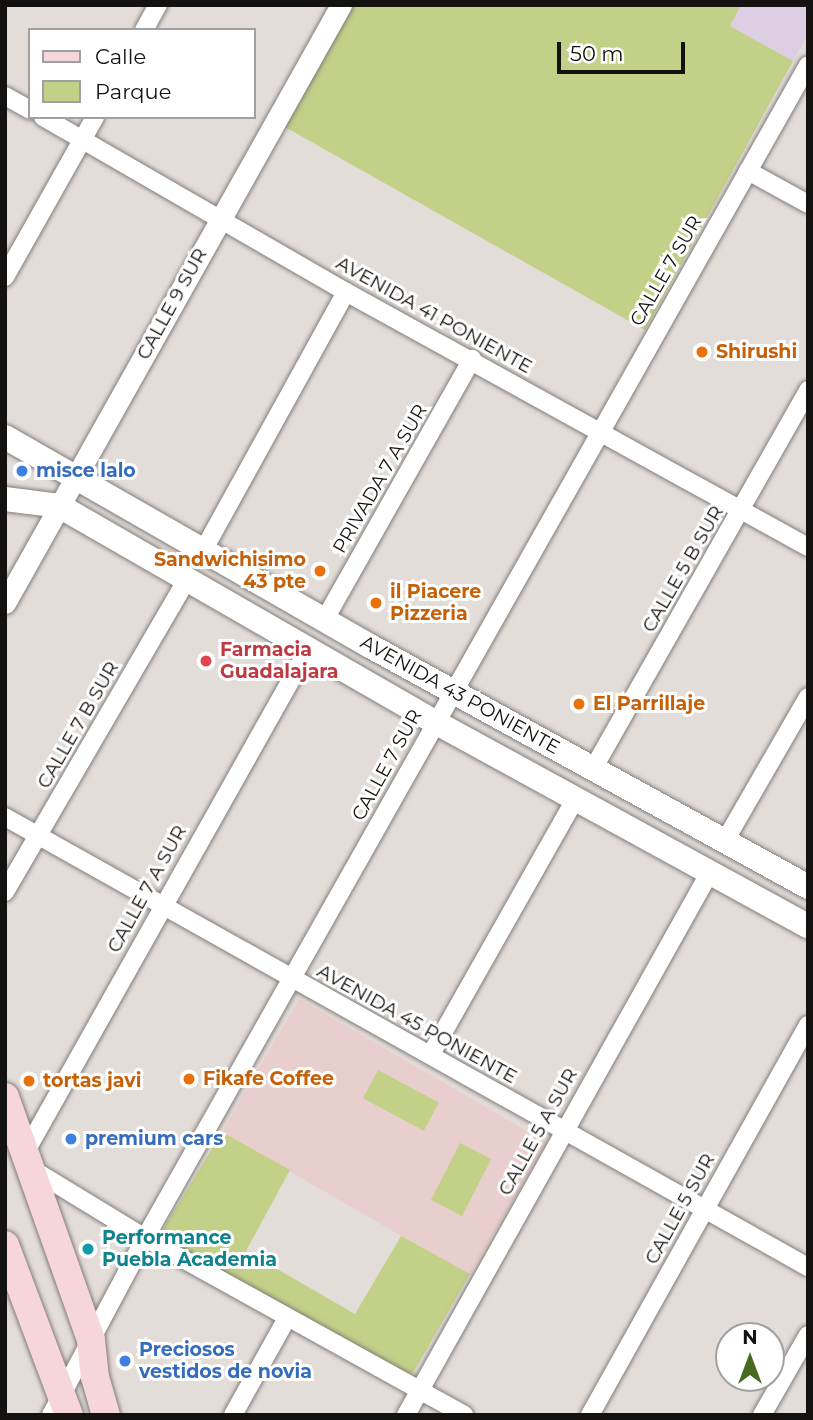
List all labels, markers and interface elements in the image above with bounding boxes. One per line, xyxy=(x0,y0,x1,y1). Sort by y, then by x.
legend xyxy=(28,28,256,119)
scale bar xyxy=(561,28,689,72)
text: 50 m xyxy=(570,41,624,66)
text: Calle xyxy=(95,44,146,69)
text: Parque xyxy=(95,79,171,104)
street label: CALLE 7 SUR xyxy=(625,212,707,330)
street label: CALLE 9 SUR xyxy=(132,244,212,364)
street label: AVENIDA 41 PONIENTE xyxy=(332,252,536,378)
place label: Shirushi xyxy=(716,341,797,363)
marker: Shirushi xyxy=(694,344,710,360)
street label: PRIVADA 7 A SUR xyxy=(328,400,432,558)
place label: misce lalo xyxy=(36,460,136,482)
marker: misce lalo xyxy=(14,463,30,479)
street label: CALLE 5 B SUR xyxy=(638,502,728,636)
place label: Sandwichisimo 43 pte xyxy=(154,549,306,593)
marker: Sandwichisimo 43 pte xyxy=(312,563,328,579)
place label: il Piacere Pizzeria xyxy=(390,581,481,625)
marker: il Piacere Pizzeria xyxy=(368,595,384,611)
street label: AVENIDA 43 PONIENTE xyxy=(356,631,564,759)
place label: Farmacia Guadalajara xyxy=(220,639,339,683)
marker: Farmacia Guadalajara xyxy=(198,653,214,669)
street label: CALLE 7 B SUR xyxy=(32,657,124,793)
place label: El Parrillaje xyxy=(593,693,705,715)
marker: El Parrillaje xyxy=(571,696,587,712)
street label: CALLE 7 SUR xyxy=(347,705,427,825)
street label: CALLE 7 A SUR xyxy=(103,821,191,957)
street label: AVENIDA 45 PONIENTE xyxy=(313,960,521,1088)
street label: CALLE 5 A SUR xyxy=(494,1065,582,1199)
place label: Fikafe Coffee xyxy=(203,1068,334,1090)
place label: tortas javi xyxy=(43,1070,141,1092)
marker: Fikafe Coffee xyxy=(181,1071,197,1087)
marker: tortas javi xyxy=(21,1073,37,1089)
place label: premium cars xyxy=(85,1128,223,1150)
marker: premium cars xyxy=(63,1131,79,1147)
street label: CALLE 5 SUR xyxy=(640,1150,720,1268)
place label: Performance Puebla Academia xyxy=(102,1227,277,1271)
marker: Performance Puebla Academia xyxy=(80,1241,96,1257)
north arrow xyxy=(715,1322,785,1392)
text: N xyxy=(742,1326,758,1349)
place label: Preciosos vestidos de novia xyxy=(139,1339,312,1383)
marker: Preciosos vestidos de novia xyxy=(117,1353,133,1369)

